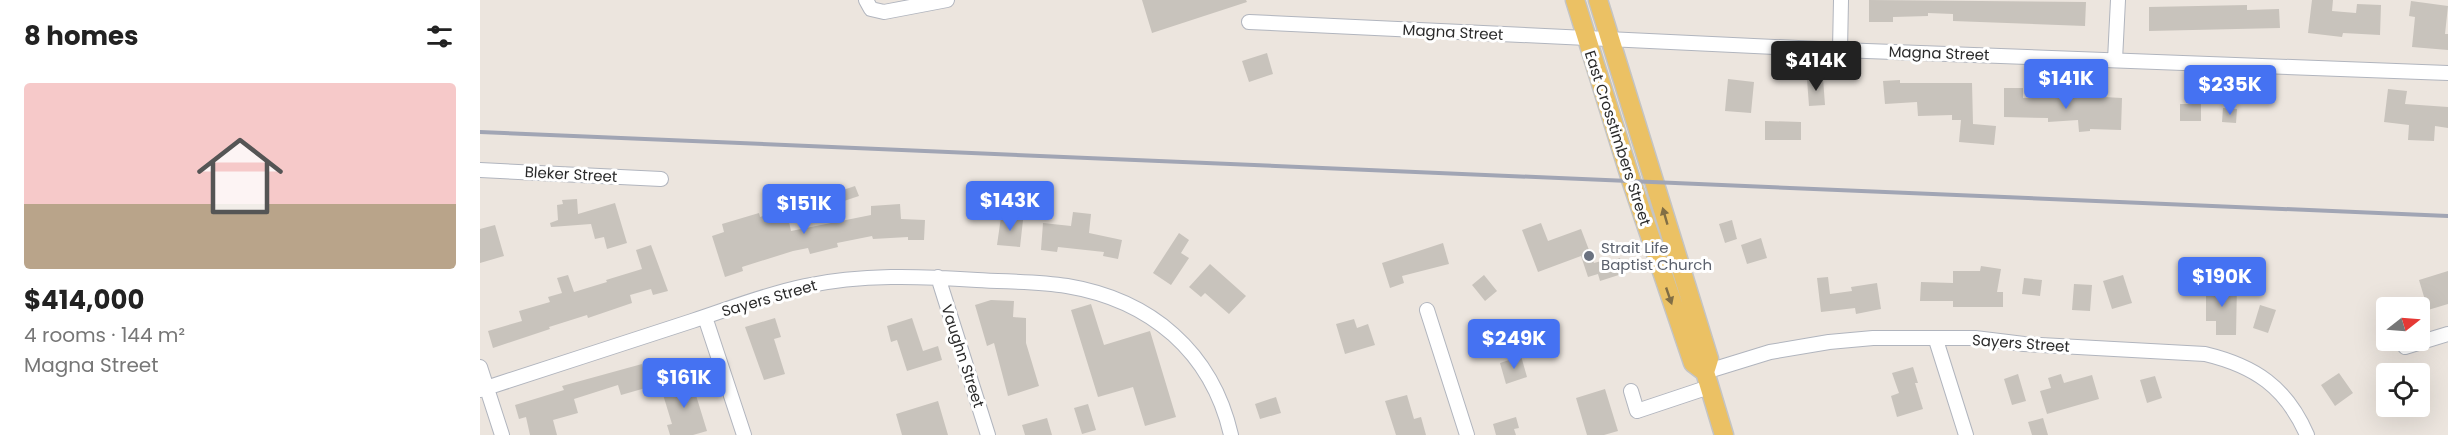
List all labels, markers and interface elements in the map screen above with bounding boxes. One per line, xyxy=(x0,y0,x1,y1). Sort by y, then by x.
text: 8 homes xyxy=(24,18,139,54)
street label: Magna Street xyxy=(1402,19,1504,45)
icon: filters xyxy=(423,20,456,53)
pin: $414K xyxy=(1774,41,1858,92)
street label: Magna Street xyxy=(1888,41,1990,65)
text: $414K xyxy=(1785,46,1847,74)
street label: East Crosstimbers Street xyxy=(1580,48,1656,228)
pin: $141K xyxy=(2024,59,2108,110)
text: $141K xyxy=(2038,64,2094,92)
pin: $235K xyxy=(2188,65,2272,116)
text: $235K xyxy=(2198,70,2262,98)
icon: home xyxy=(186,122,294,230)
street label: Bleker Street xyxy=(524,161,618,187)
pin: $143K xyxy=(968,181,1052,232)
pin: $151K xyxy=(762,184,846,235)
text: $143K xyxy=(980,186,1040,214)
text: $151K xyxy=(776,189,832,217)
one-way arrow xyxy=(1660,207,1669,225)
place label: Strait Life Baptist Church xyxy=(1601,237,1712,275)
marker: Strait Life Baptist Church xyxy=(1582,249,1596,263)
pin: $190K xyxy=(2180,257,2264,308)
text: $190K xyxy=(2192,262,2252,290)
street label: Sayers Street xyxy=(719,274,819,322)
text: $414,000 xyxy=(24,282,144,318)
one-way arrow xyxy=(1665,287,1675,305)
north arrow xyxy=(2376,297,2430,351)
map controls xyxy=(2376,297,2430,417)
street label: Vaughn Street xyxy=(936,302,990,410)
pin: $249K xyxy=(1472,319,1556,370)
text: 4 rooms · 144 m² xyxy=(24,321,185,349)
text: $249K xyxy=(1482,324,1546,352)
street label: Sayers Street xyxy=(1971,329,2071,357)
text: Magna Street xyxy=(24,351,158,379)
pin: $161K xyxy=(642,358,726,409)
text: $161K xyxy=(657,363,711,391)
button: locate xyxy=(2376,363,2430,417)

